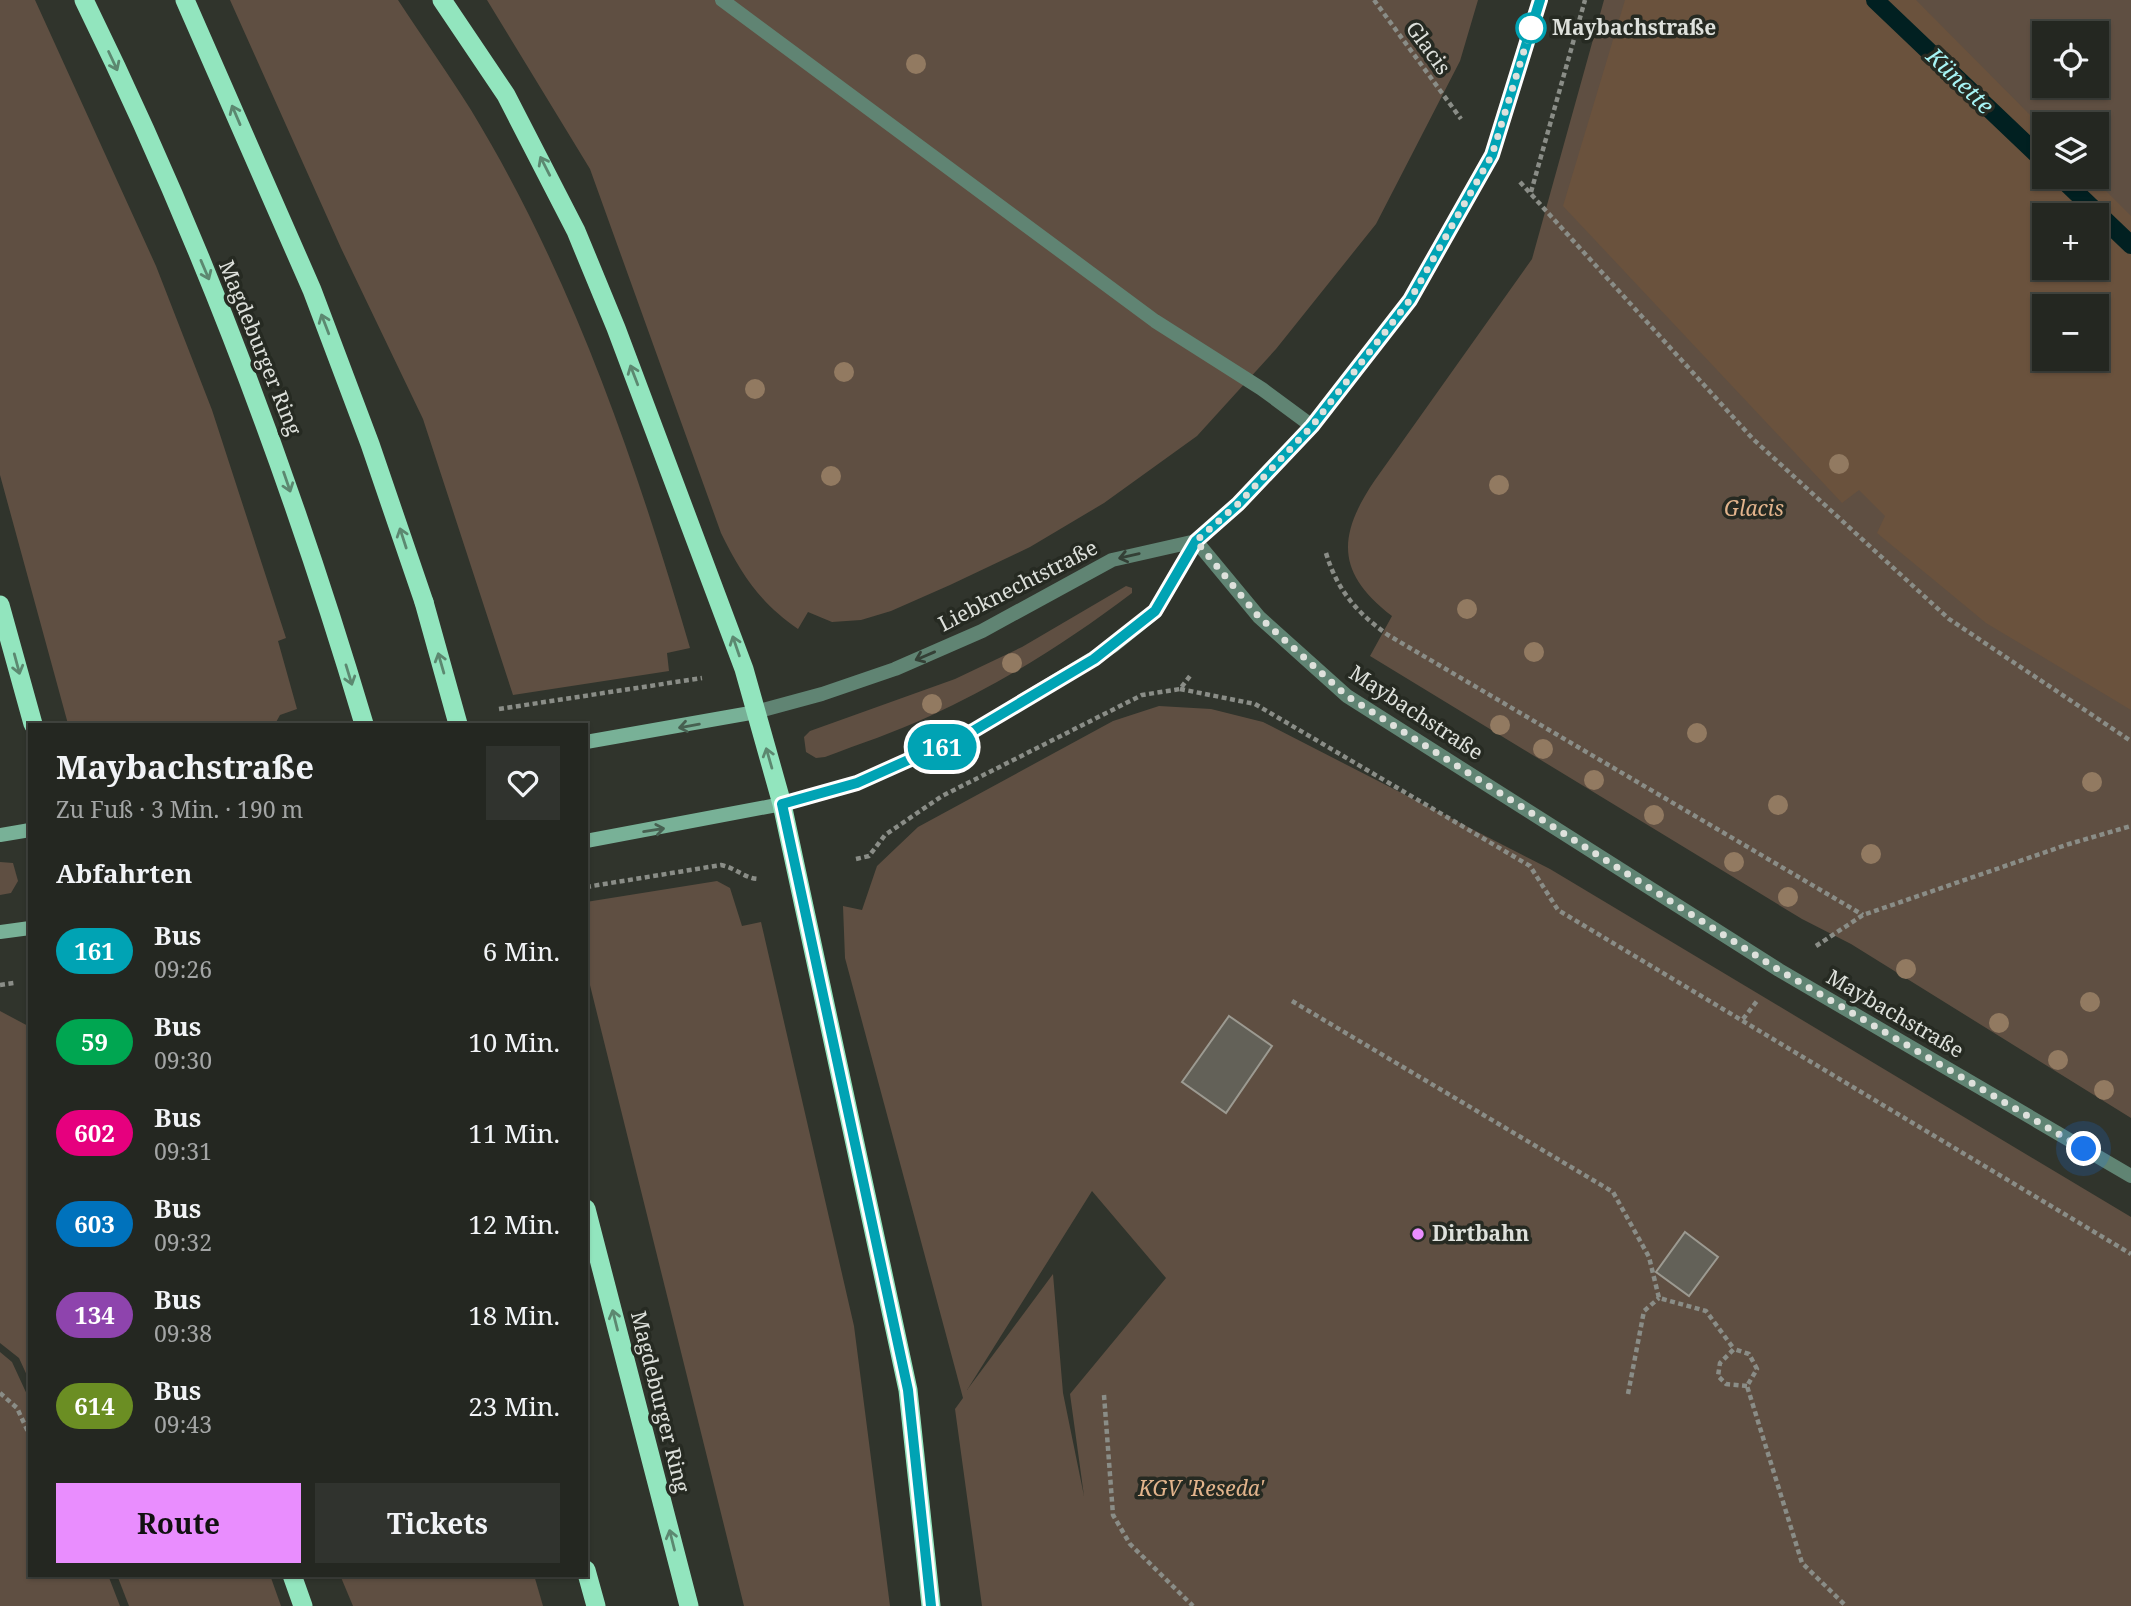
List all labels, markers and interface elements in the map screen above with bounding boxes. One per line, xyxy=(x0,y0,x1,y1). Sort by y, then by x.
marker: Maybachstraße xyxy=(1516,13,1546,43)
place label: Maybachstraße xyxy=(1552,13,1716,41)
street label: Glacis xyxy=(1400,15,1458,80)
map controls xyxy=(2032,21,2109,371)
button: locate xyxy=(2032,21,2109,98)
water label: Künette xyxy=(1919,39,2002,121)
one-way arrow xyxy=(107,50,121,71)
one-way arrow xyxy=(228,104,241,126)
button: layers xyxy=(2032,112,2109,189)
one-way arrow xyxy=(537,156,551,177)
button: + xyxy=(2032,203,2109,280)
street label: Magdeburger Ring xyxy=(213,256,309,440)
one-way arrow xyxy=(200,258,213,280)
button: − xyxy=(2032,294,2109,371)
one-way arrow xyxy=(317,314,330,335)
one-way arrow xyxy=(627,365,640,386)
one-way arrow xyxy=(282,470,294,492)
park label: Glacis xyxy=(1724,494,1784,522)
one-way arrow xyxy=(396,527,408,549)
street label: Liebknechtstraße xyxy=(933,533,1102,637)
one-way arrow xyxy=(1118,550,1141,564)
one-way arrow xyxy=(729,636,741,658)
one-way arrow xyxy=(915,650,936,663)
one-way arrow xyxy=(11,652,24,675)
one-way arrow xyxy=(434,653,447,675)
street label: Maybachstraße xyxy=(1344,658,1489,766)
one-way arrow xyxy=(343,663,356,685)
one-way arrow xyxy=(678,720,701,733)
line badge: 161 xyxy=(902,724,982,770)
text: 161 xyxy=(922,730,962,763)
text: Maybachstraße xyxy=(56,744,314,789)
button: heart xyxy=(486,746,560,820)
one-way arrow xyxy=(762,747,775,770)
text: Zu Fuß · 3 Min. · 190 m xyxy=(56,793,303,825)
one-way arrow xyxy=(642,823,665,836)
text: Abfahrten xyxy=(56,855,192,891)
text: Bus xyxy=(154,917,201,953)
text: 6 Min. xyxy=(483,933,560,969)
text: 161 xyxy=(74,934,115,967)
text: 09:26 xyxy=(154,953,212,985)
street label: Maybachstraße xyxy=(1822,962,1969,1064)
text: Bus xyxy=(154,1008,201,1044)
text: 10 Min. xyxy=(468,1024,560,1060)
text: 59 xyxy=(81,1025,108,1058)
text: 09:30 xyxy=(154,1044,212,1076)
text: Bus xyxy=(154,1099,201,1135)
text: 11 Min. xyxy=(468,1115,560,1151)
text: 602 xyxy=(74,1116,115,1149)
your location xyxy=(2066,1131,2101,1166)
text: 09:31 xyxy=(154,1135,212,1167)
text: Bus xyxy=(154,1190,201,1226)
text: 12 Min. xyxy=(468,1206,560,1242)
text: 603 xyxy=(74,1207,115,1240)
place label: Dirtbahn xyxy=(1432,1219,1529,1247)
text: 09:32 xyxy=(154,1226,212,1258)
marker: Dirtbahn xyxy=(1410,1226,1426,1242)
text: Bus xyxy=(154,1281,201,1317)
text: 18 Min. xyxy=(468,1297,560,1333)
text: 134 xyxy=(74,1298,115,1331)
street label: Magdeburger Ring xyxy=(625,1308,697,1496)
one-way arrow xyxy=(608,1309,621,1332)
text: 09:38 xyxy=(154,1317,212,1349)
text: Bus xyxy=(154,1372,201,1408)
text: 23 Min. xyxy=(468,1388,560,1424)
text: 614 xyxy=(74,1389,115,1422)
text: 09:43 xyxy=(154,1408,212,1440)
park label: KGV 'Reseda' xyxy=(1137,1474,1265,1502)
button: Route xyxy=(56,1483,301,1563)
button: Tickets xyxy=(315,1483,560,1563)
one-way arrow xyxy=(665,1529,678,1552)

